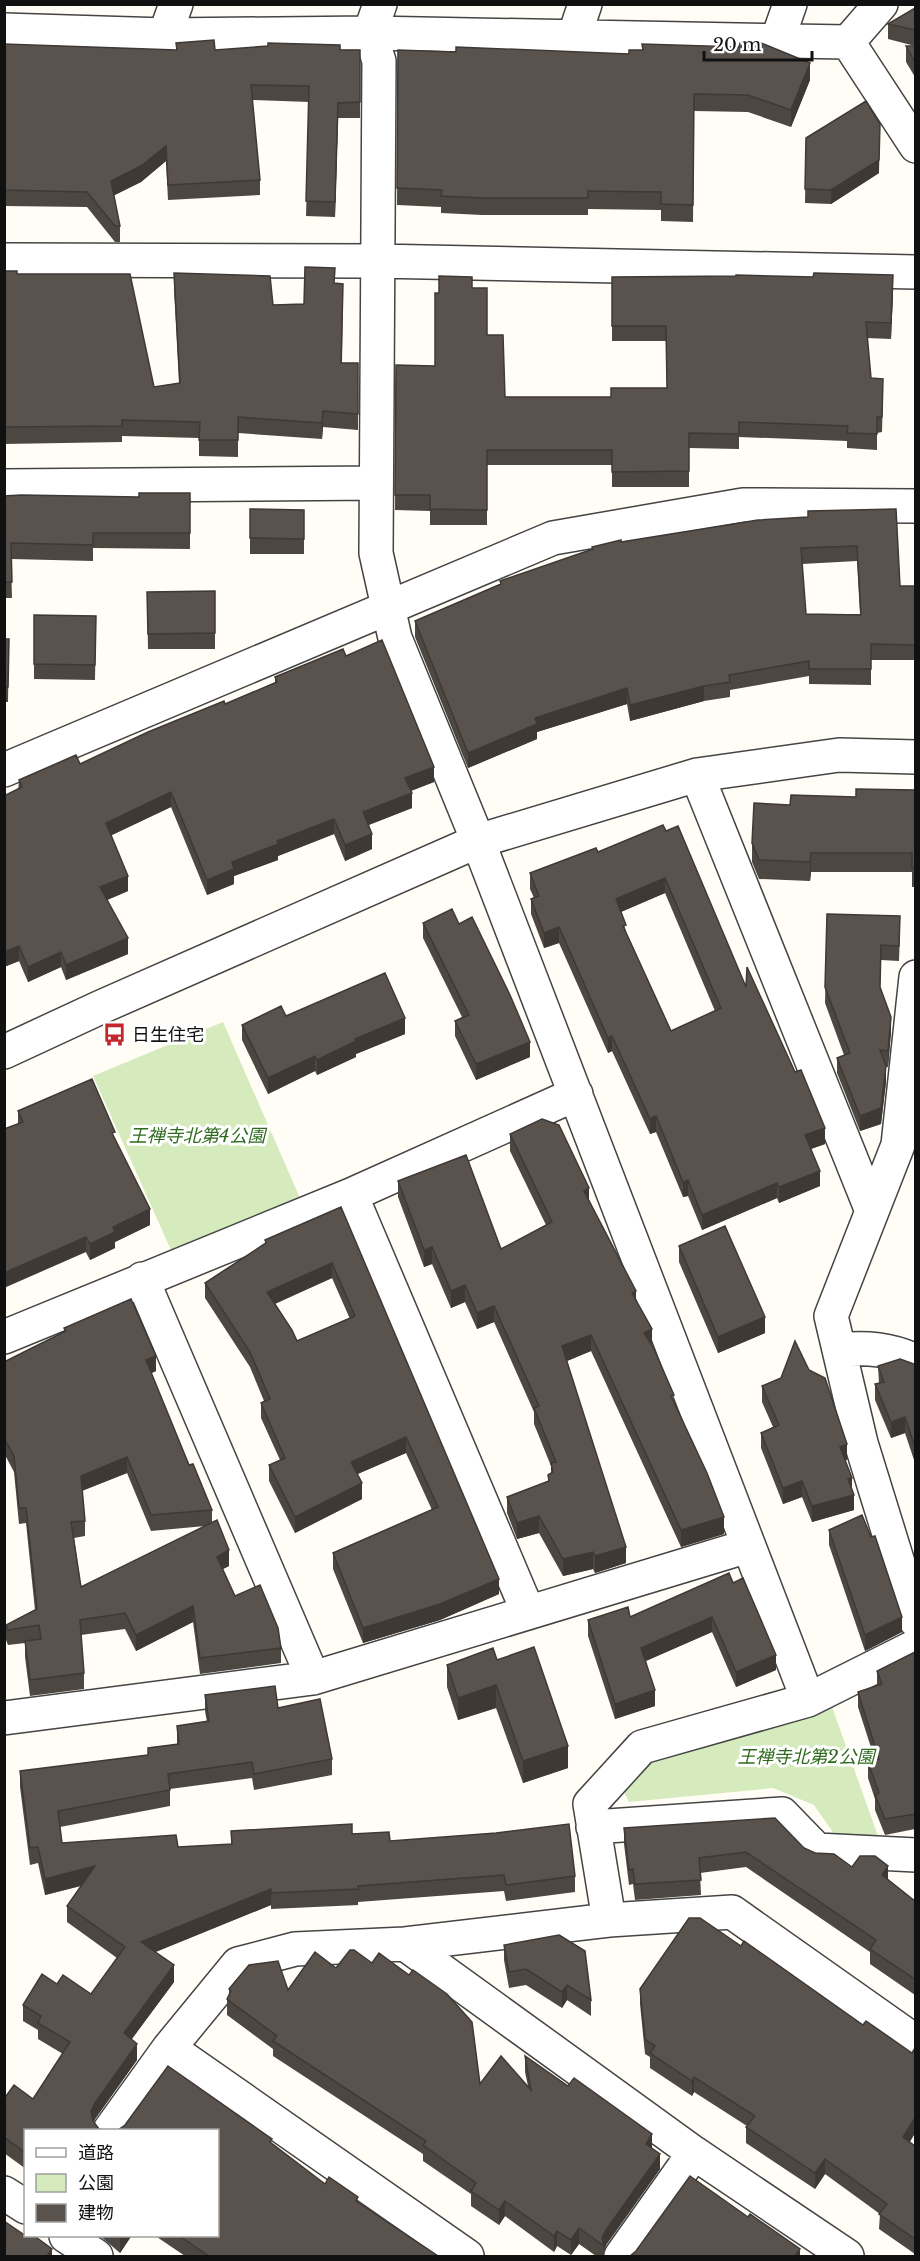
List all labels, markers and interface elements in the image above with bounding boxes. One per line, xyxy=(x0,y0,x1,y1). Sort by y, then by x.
scale bar xyxy=(704,24,812,62)
text: 20 m xyxy=(713,34,761,56)
bus stop icon: 日生住宅 xyxy=(101,1022,127,1048)
place label: 日生住宅 xyxy=(132,1024,204,1046)
park label: 王禅寺北第4公園 xyxy=(129,1125,268,1147)
park label: 王禅寺北第2公園 xyxy=(737,1746,878,1768)
legend xyxy=(24,2129,219,2237)
text: 道路 xyxy=(78,2142,114,2164)
text: 公園 xyxy=(78,2172,114,2194)
text: 建物 xyxy=(78,2202,114,2224)

